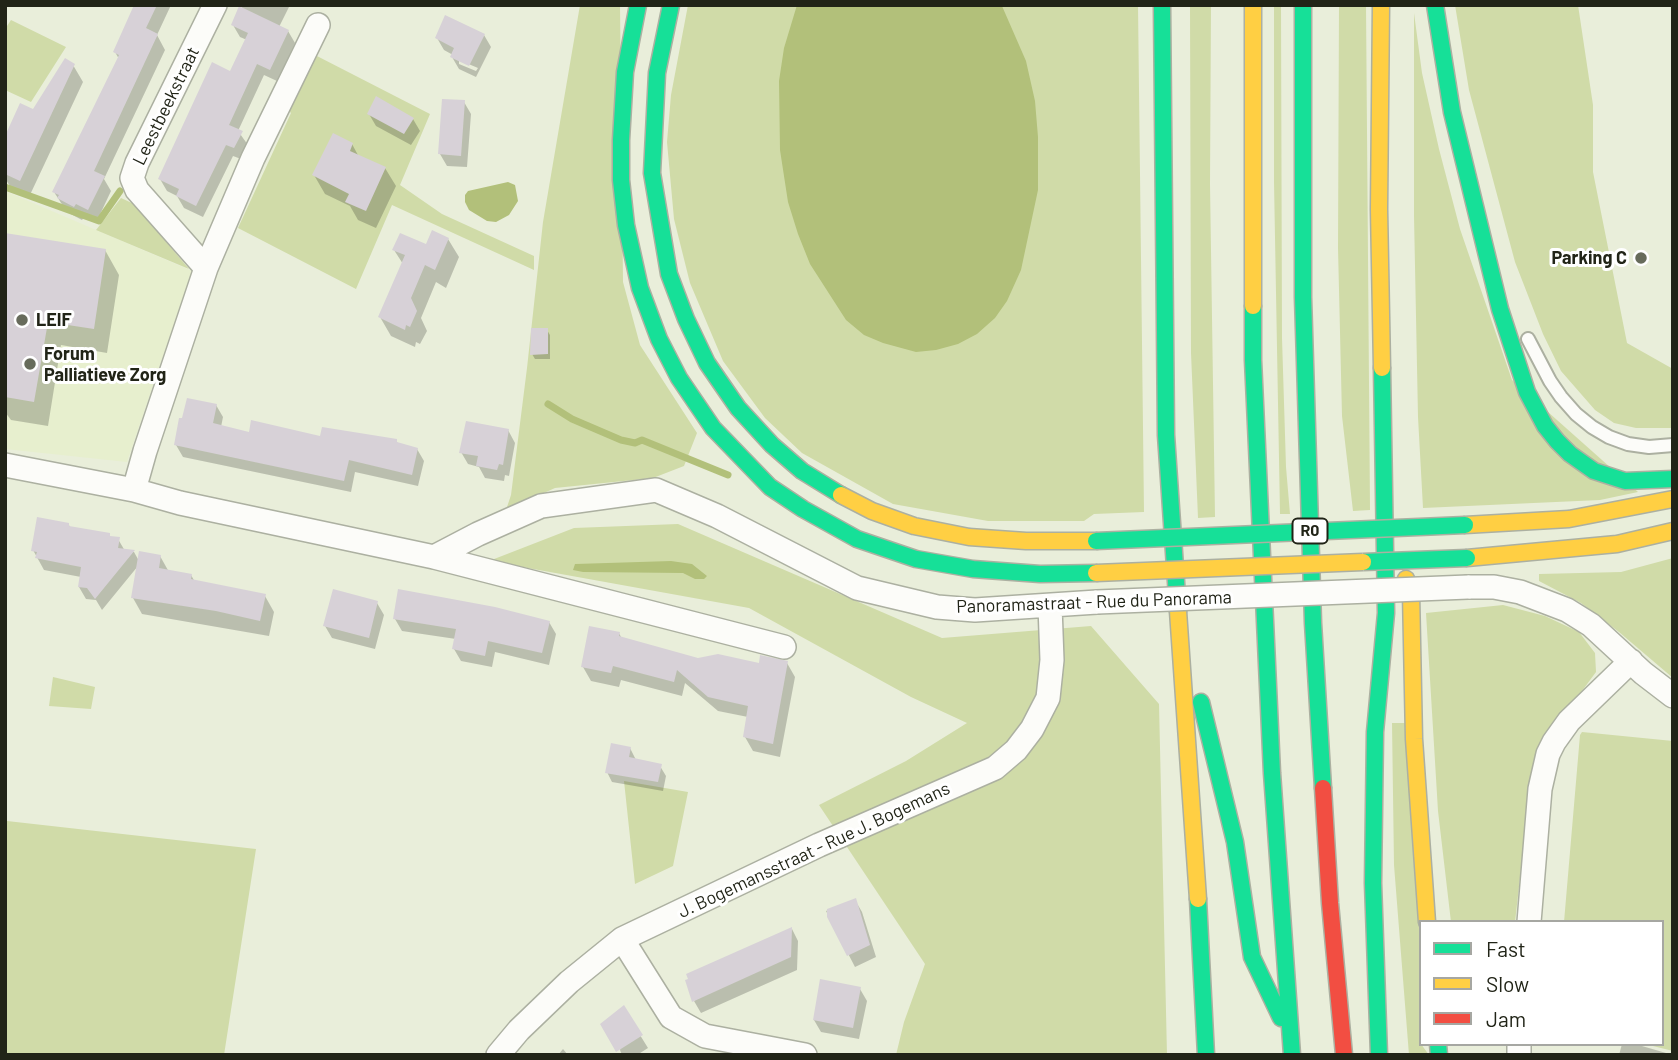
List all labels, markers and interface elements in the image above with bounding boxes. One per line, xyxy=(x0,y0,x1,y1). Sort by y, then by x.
street label: Leestbeekstraat xyxy=(128,43,204,169)
place label: Parking C xyxy=(1551,247,1627,269)
marker: Parking C xyxy=(1633,250,1649,266)
place label: LEIF xyxy=(36,309,72,331)
marker: LEIF xyxy=(14,312,30,328)
place label: Forum Palliatieve Zorg xyxy=(44,343,166,386)
marker: Forum Palliatieve Zorg xyxy=(22,356,38,372)
road number: R0 xyxy=(1292,518,1328,544)
street label: Panoramastraat - Rue du Panorama xyxy=(956,586,1232,618)
street label: J. Bogemansstraat - Rue J. Bogemans xyxy=(675,777,953,923)
legend xyxy=(1419,920,1664,1046)
text: Fast xyxy=(1486,936,1526,961)
text: Slow xyxy=(1486,971,1529,996)
text: Jam xyxy=(1486,1006,1526,1031)

